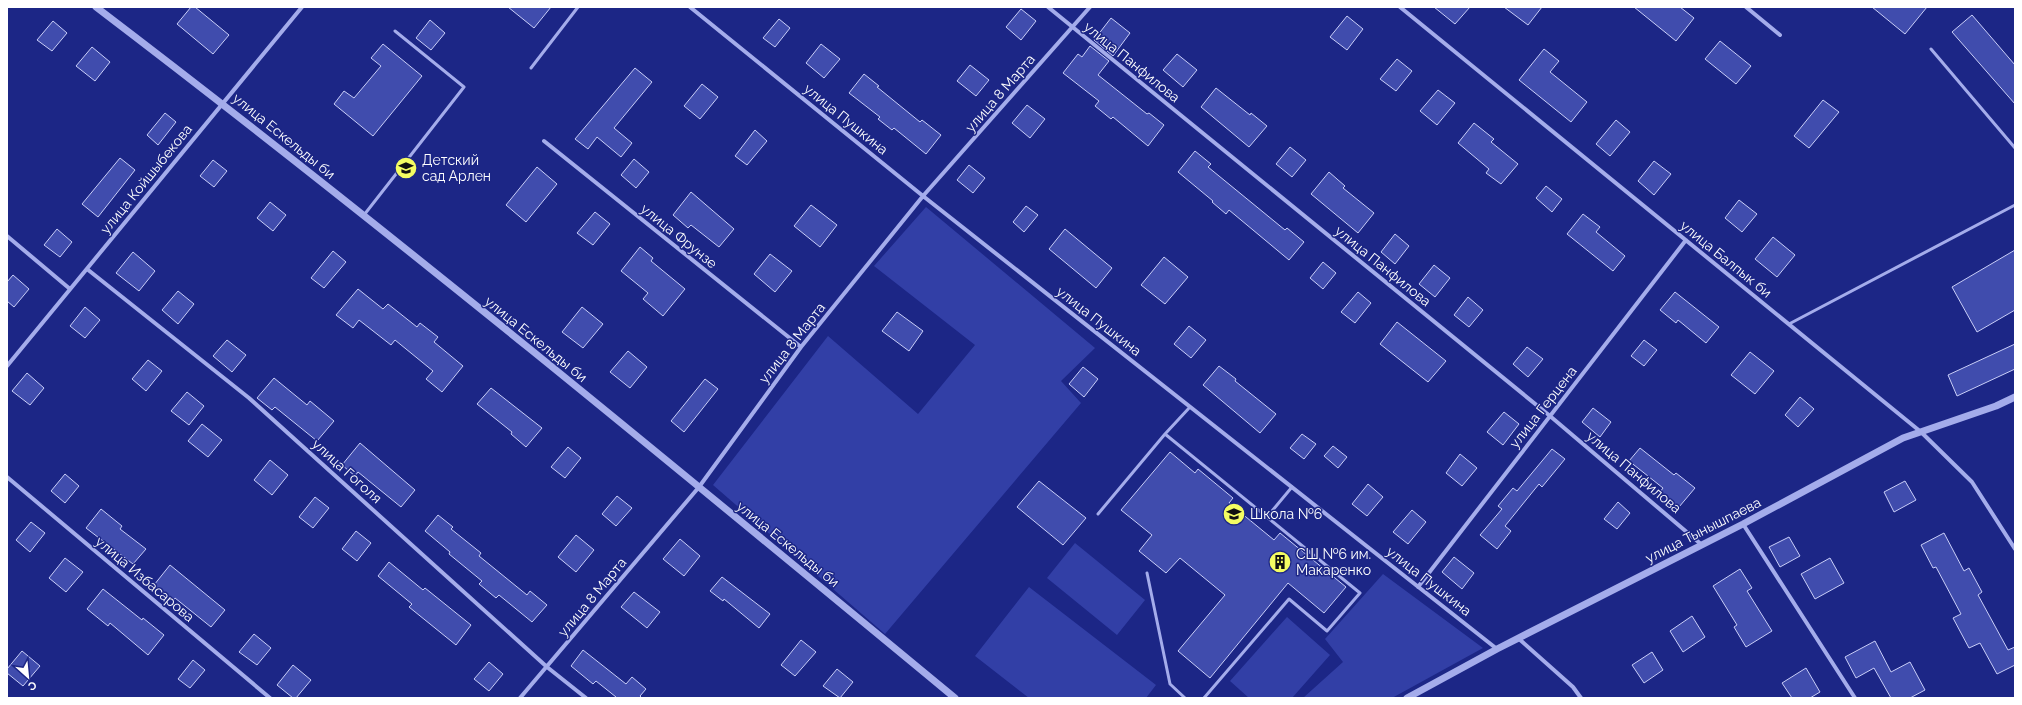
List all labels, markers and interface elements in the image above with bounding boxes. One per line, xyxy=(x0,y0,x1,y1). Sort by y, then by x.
street label: улица Панфилова xyxy=(1081,19,1183,105)
street label: улица 8 Марта xyxy=(962,51,1038,135)
street label: улица Пушкина xyxy=(801,80,891,158)
street label: улица Ескельды би xyxy=(230,90,338,182)
street label: улица Койшыбекова xyxy=(97,121,195,237)
place label: Детский сад Арлен xyxy=(422,152,491,184)
school or university icon: Детский сад Арлен xyxy=(393,155,419,181)
street label: улица Фрунзе xyxy=(638,200,720,272)
street label: улица Балпык би xyxy=(1677,217,1775,301)
street label: улица Панфилова xyxy=(1332,223,1434,309)
street label: улица Пушкина xyxy=(1053,283,1145,359)
street label: улица Ескельды би xyxy=(482,293,590,385)
street label: улица 8 Марта xyxy=(756,300,828,386)
street label: улица Герцена xyxy=(1506,363,1580,451)
street label: улица Панфилова xyxy=(1583,428,1685,516)
street label: улица Гоголя xyxy=(309,436,385,506)
street label: улица Тынышпаева xyxy=(1643,494,1763,566)
street label: улица Ескельды би xyxy=(734,498,842,590)
school or university icon: Школа №6 xyxy=(1221,501,1247,527)
place label: Школа №6 xyxy=(1250,506,1322,522)
street label: улица Избасарова xyxy=(92,533,198,625)
street label: улица Пушкина xyxy=(1383,543,1475,619)
place label: СШ №6 им. Макаренко xyxy=(1296,546,1371,578)
building icon: СШ №6 им. Макаренко xyxy=(1267,549,1293,575)
street label: улица 8 Марта xyxy=(554,554,630,640)
north arrow xyxy=(8,657,48,697)
text: С xyxy=(26,678,39,693)

